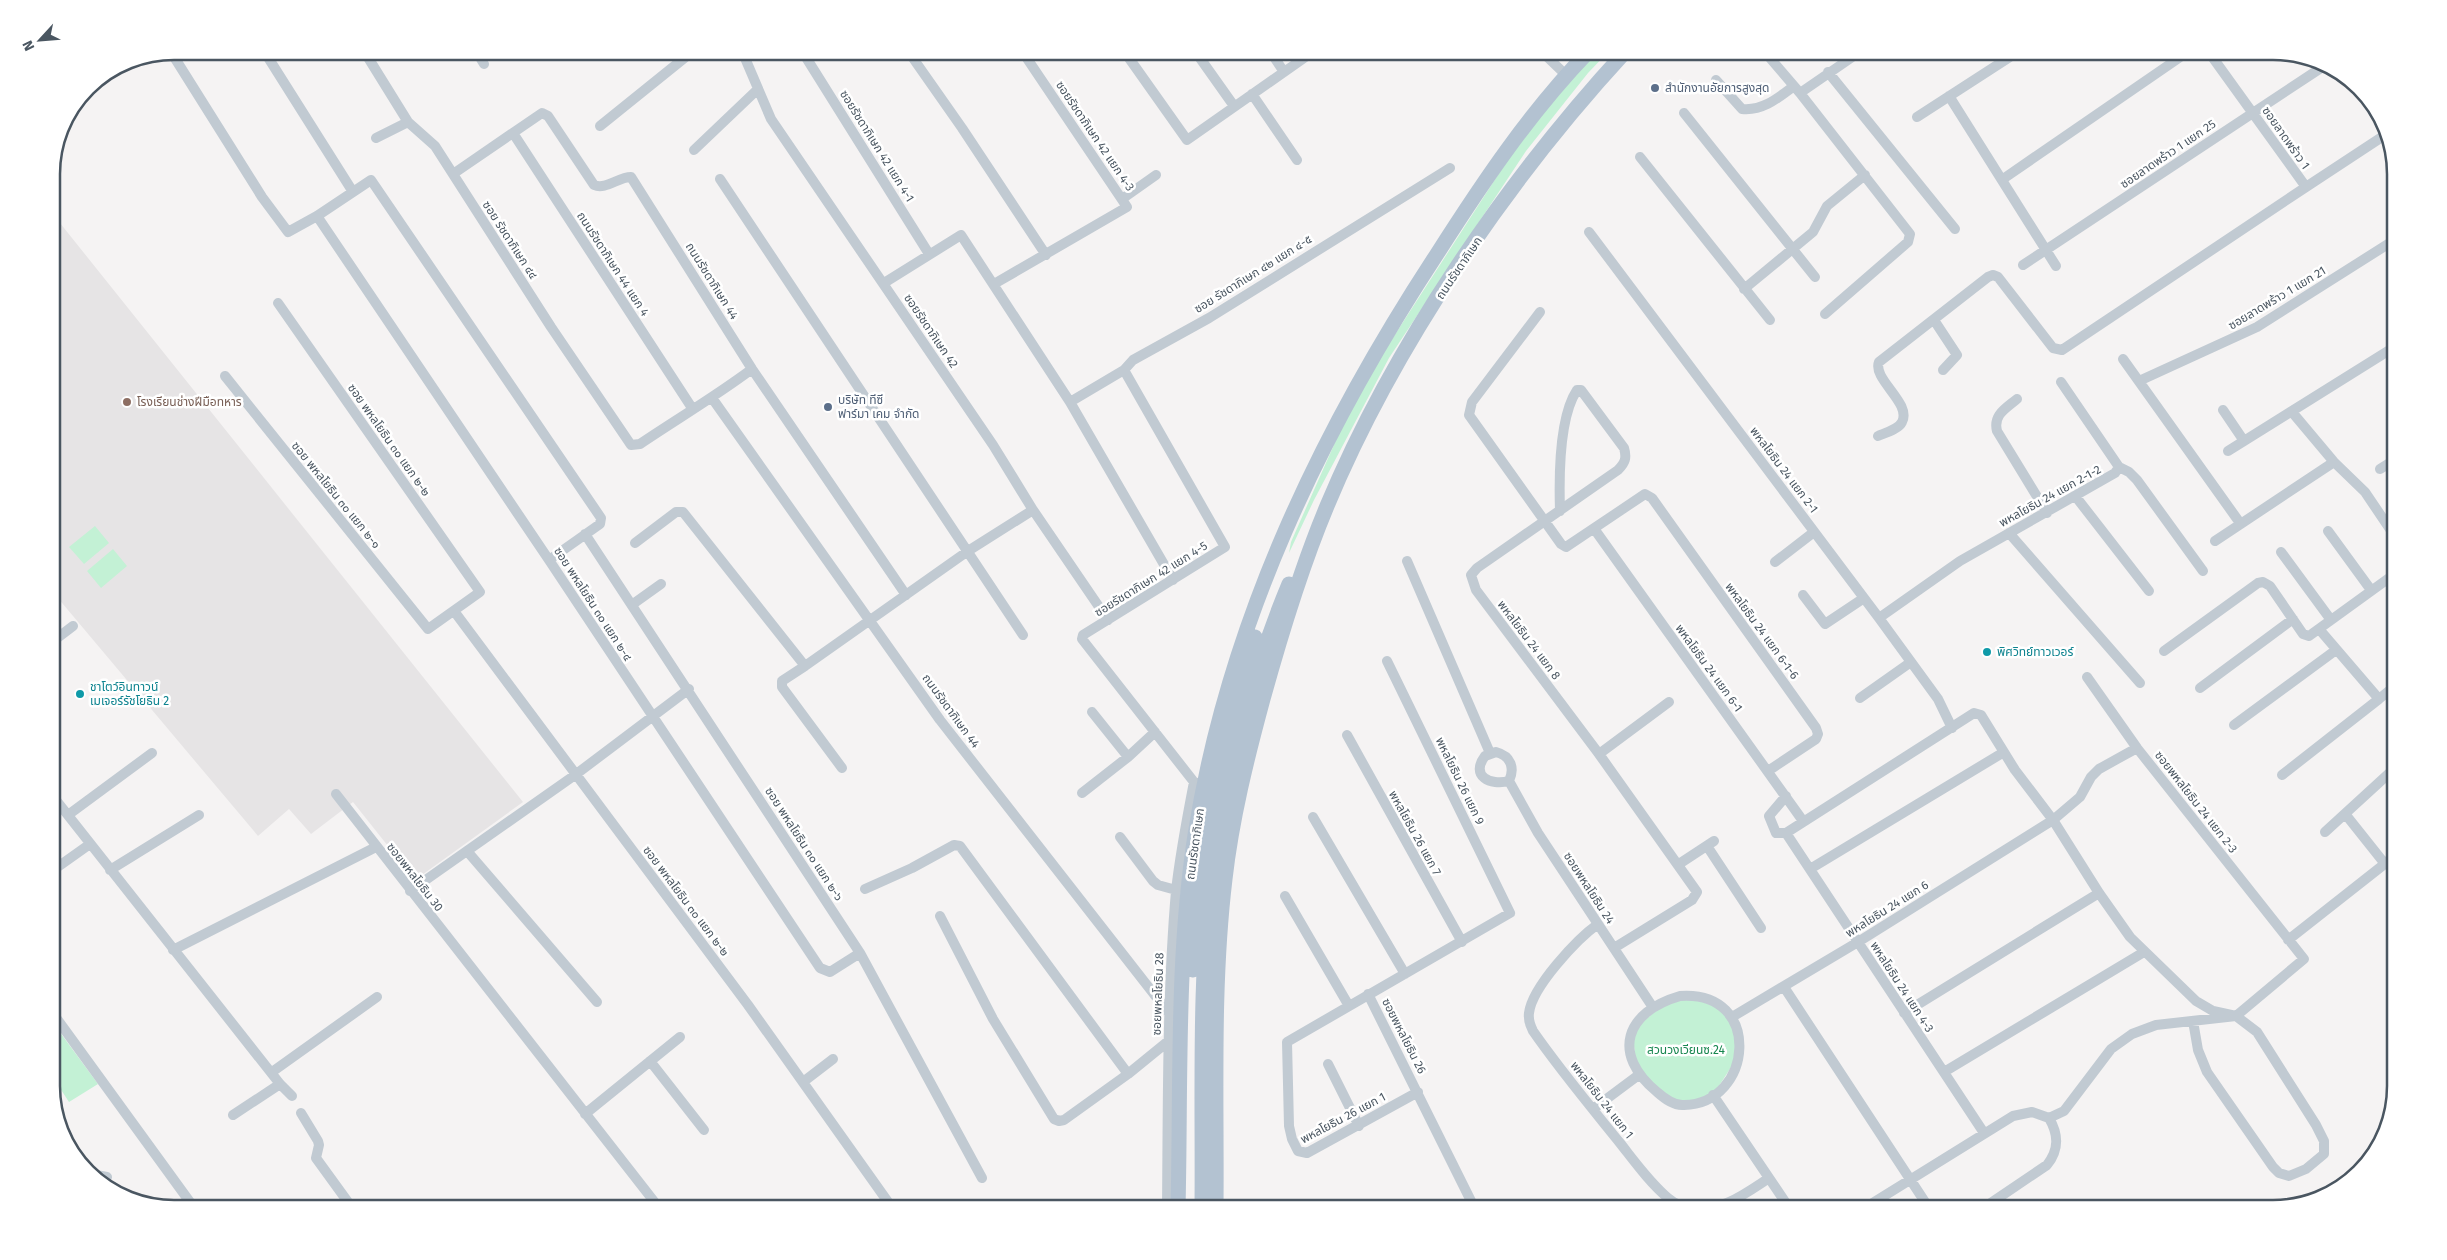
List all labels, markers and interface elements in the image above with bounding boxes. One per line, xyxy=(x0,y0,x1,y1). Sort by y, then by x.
north arrow xyxy=(15,15,65,65)
text: N xyxy=(19,38,38,53)
street label: ซอยรัชดาภิเษก 42 แยก 4-3 xyxy=(1053,78,1137,194)
place label: สำนักงานอัยการสูงสุด xyxy=(1665,81,1769,95)
marker: สำนักงานอัยการสูงสุด xyxy=(1649,82,1661,94)
street label: ซอยรัชดาภิเษก 42 แยก 4-1 xyxy=(837,88,917,204)
street label: ซอยลาดพร้าว 1 xyxy=(2259,104,2313,172)
street label: ซอยลาดพร้าว 1 แยก 25 xyxy=(2118,117,2218,191)
street label: ซอย รัชดาภิเษก ๔๔ xyxy=(480,198,540,282)
street label: ถนนรัชดาภิเษก 44 แยก 4 xyxy=(574,209,652,319)
street label: ซอย รัชดาภิเษก ๔๒ แยก ๔-๕ xyxy=(1192,232,1314,316)
street label: ถนนรัชดาภิเษก xyxy=(1433,234,1485,302)
street label: ถนนรัชดาภิเษก 44 xyxy=(683,240,742,323)
street label: ซอยลาดพร้าว 1 แยก 21 xyxy=(2226,263,2328,333)
street label: ซอยรัชดาภิเษก 42 xyxy=(901,291,961,371)
street label: ซอย พหลโยธิน ๓๐ แยก ๒-๒ xyxy=(345,381,433,499)
place label: บริษัท ทีซี ฟาร์มา เคม จำกัด xyxy=(838,393,920,421)
place label: โรงเรียนช่างฝีมือทหาร xyxy=(137,395,242,409)
marker: โรงเรียนช่างฝีมือทหาร xyxy=(121,396,133,408)
marker: บริษัท ทีซี ฟาร์มา เคม จำกัด xyxy=(822,401,834,413)
street label: พหลโยธิน 24 แยก 2-1 xyxy=(1747,424,1821,516)
street label: ซอย พหลโยธิน ๓๐ แยก ๒-๑ xyxy=(289,439,383,551)
street label: พหลโยธิน 24 แยก 2-1-2 xyxy=(1997,462,2103,530)
street label: ซอยรัชดาภิเษก 42 แยก 4-5 xyxy=(1092,538,1210,620)
street label: ซอย พหลโยธิน ๓๐ แยก ๒-๔ xyxy=(551,544,635,664)
street label: พหลโยธิน 24 แยก 6-1-6 xyxy=(1722,580,1802,682)
street label: พหลโยธิน 24 แยก 8 xyxy=(1495,598,1564,683)
street label: พหลโยธิน 24 แยก 6-1 xyxy=(1673,622,1745,714)
place label: พิศวิทย์ทาวเวอร์ xyxy=(1997,645,2074,659)
marker: พิศวิทย์ทาวเวอร์ xyxy=(1981,646,1993,658)
street label: ถนนรัชดาภิเษก 44 xyxy=(919,671,983,751)
place label: ชาโตว์อินทาวน์ เมเจอร์รัชโยธิน 2 xyxy=(90,680,169,708)
marker: ชาโตว์อินทาวน์ เมเจอร์รัชโยธิน 2 xyxy=(74,688,86,700)
street label: พหลโยธิน 26 แยก 9 xyxy=(1433,735,1487,827)
street label: ซอยพหลโยธิน 24 แยก 2-3 xyxy=(2152,748,2240,856)
street label: ซอย พหลโยธิน ๓๐ แยก ๒-๖ xyxy=(762,785,846,903)
street label: พหลโยธิน 26 แยก 7 xyxy=(1386,788,1444,878)
street label: ถนนรัชดาภิเษก xyxy=(1183,807,1207,881)
street label: ซอยพหลโยธิน 30 xyxy=(384,840,446,914)
street label: ซอย พหลโยธิน ๓๐ แยก ๒-๒ xyxy=(640,843,732,959)
street label: ซอยพหลโยธิน 24 xyxy=(1561,850,1618,927)
street label: พหลโยธิน 24 แยก 6 xyxy=(1843,878,1931,940)
street label: พหลโยธิน 24 แยก 4-3 xyxy=(1867,939,1937,1035)
street label: ซอยพหลโยธิน 28 xyxy=(1150,952,1166,1036)
street label: ซอยพหลโยธิน 26 xyxy=(1379,996,1429,1076)
park label: สวนวงเวียนซ.24 xyxy=(1647,1043,1726,1057)
street label: พหลโยธิน 24 แยก 1 xyxy=(1568,1059,1636,1141)
street label: พหลโยธิน 26 แยก 1 xyxy=(1298,1090,1388,1146)

